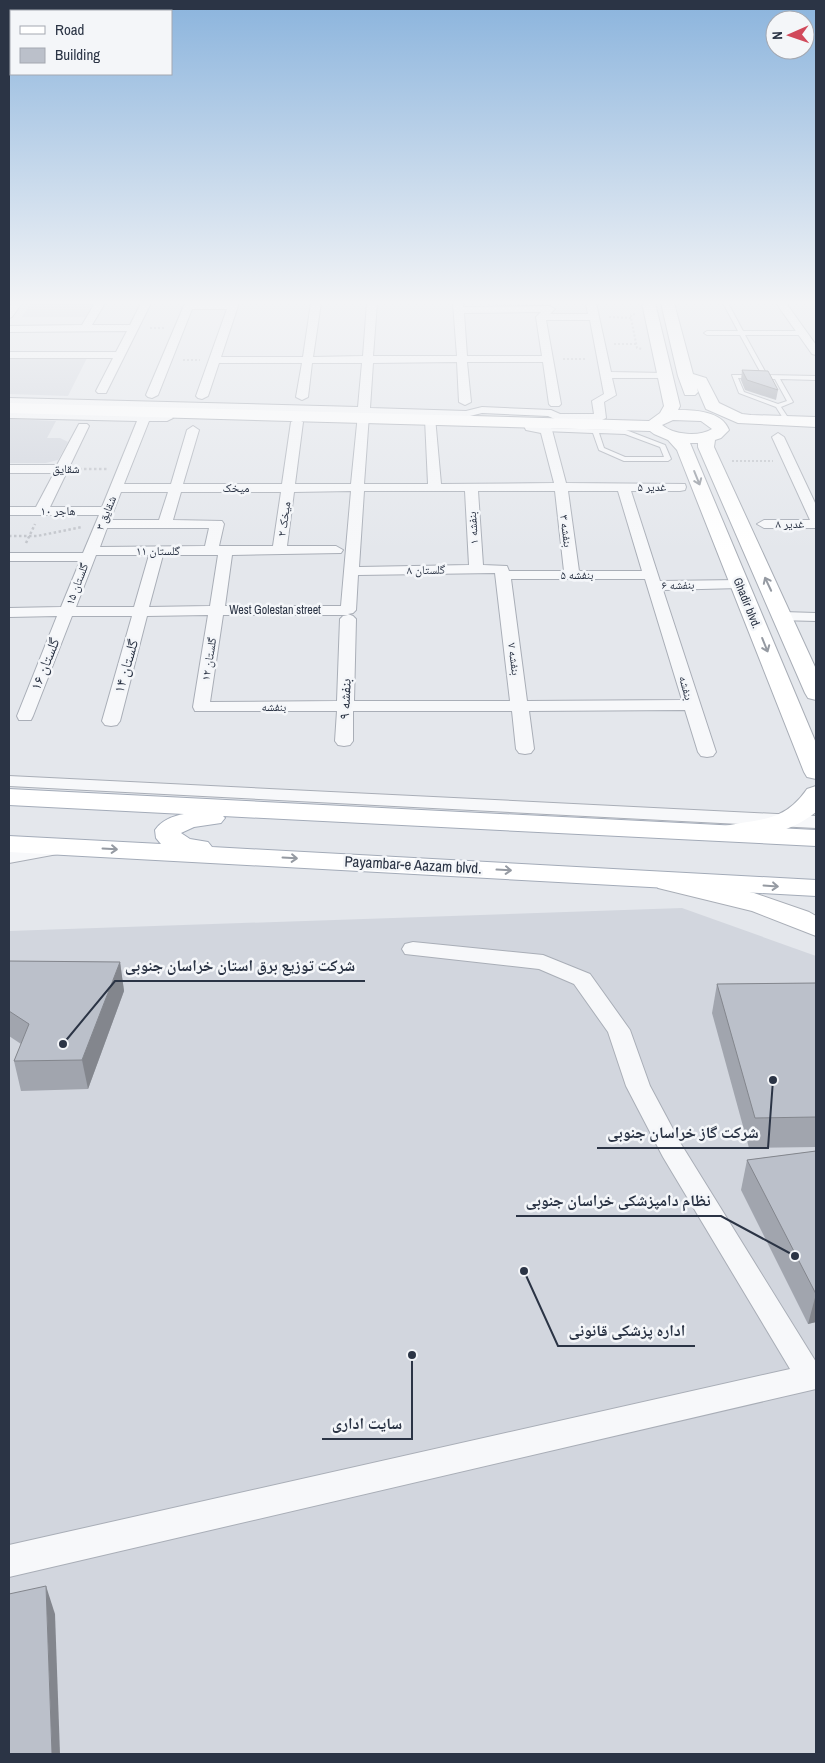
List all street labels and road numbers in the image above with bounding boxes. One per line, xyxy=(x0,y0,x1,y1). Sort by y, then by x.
street label: شقایق xyxy=(52,461,80,477)
street label: غدیر ۵ xyxy=(638,479,666,495)
street label: میخک xyxy=(222,480,250,496)
street label: شقایق ۳ xyxy=(92,493,120,532)
street label: میخک ۲ xyxy=(274,500,294,538)
street label: هاجر ۱۰ xyxy=(40,503,76,519)
street label: بنفشه ۱ xyxy=(464,511,482,545)
street label: بنفشه ۳ xyxy=(556,514,576,548)
street label: غدیر ۸ xyxy=(776,516,804,532)
street label: گلستان ۱۱ xyxy=(136,543,180,559)
street label: گلستان ۱۵ xyxy=(62,561,92,607)
street label: گلستان ۸ xyxy=(407,562,445,578)
street label: بنفشه ۵ xyxy=(561,567,593,583)
street label: Ghadir blvd. xyxy=(730,575,764,631)
street label: بنفشه ۶ xyxy=(661,577,695,593)
street label: West Golestan street xyxy=(229,602,321,618)
street label: گلستان ۱۶ xyxy=(25,634,65,693)
street label: گلستان ۱۴ xyxy=(108,636,143,695)
street label: گلستان ۱۲ xyxy=(198,636,220,682)
street label: بنفشه ۷ xyxy=(504,642,524,676)
street label: بنفشه xyxy=(675,674,697,702)
street label: بنفشه ۹ xyxy=(333,678,356,720)
street label: بنفشه xyxy=(262,699,286,715)
street label: Payambar-e Aazam blvd. xyxy=(344,850,482,879)

